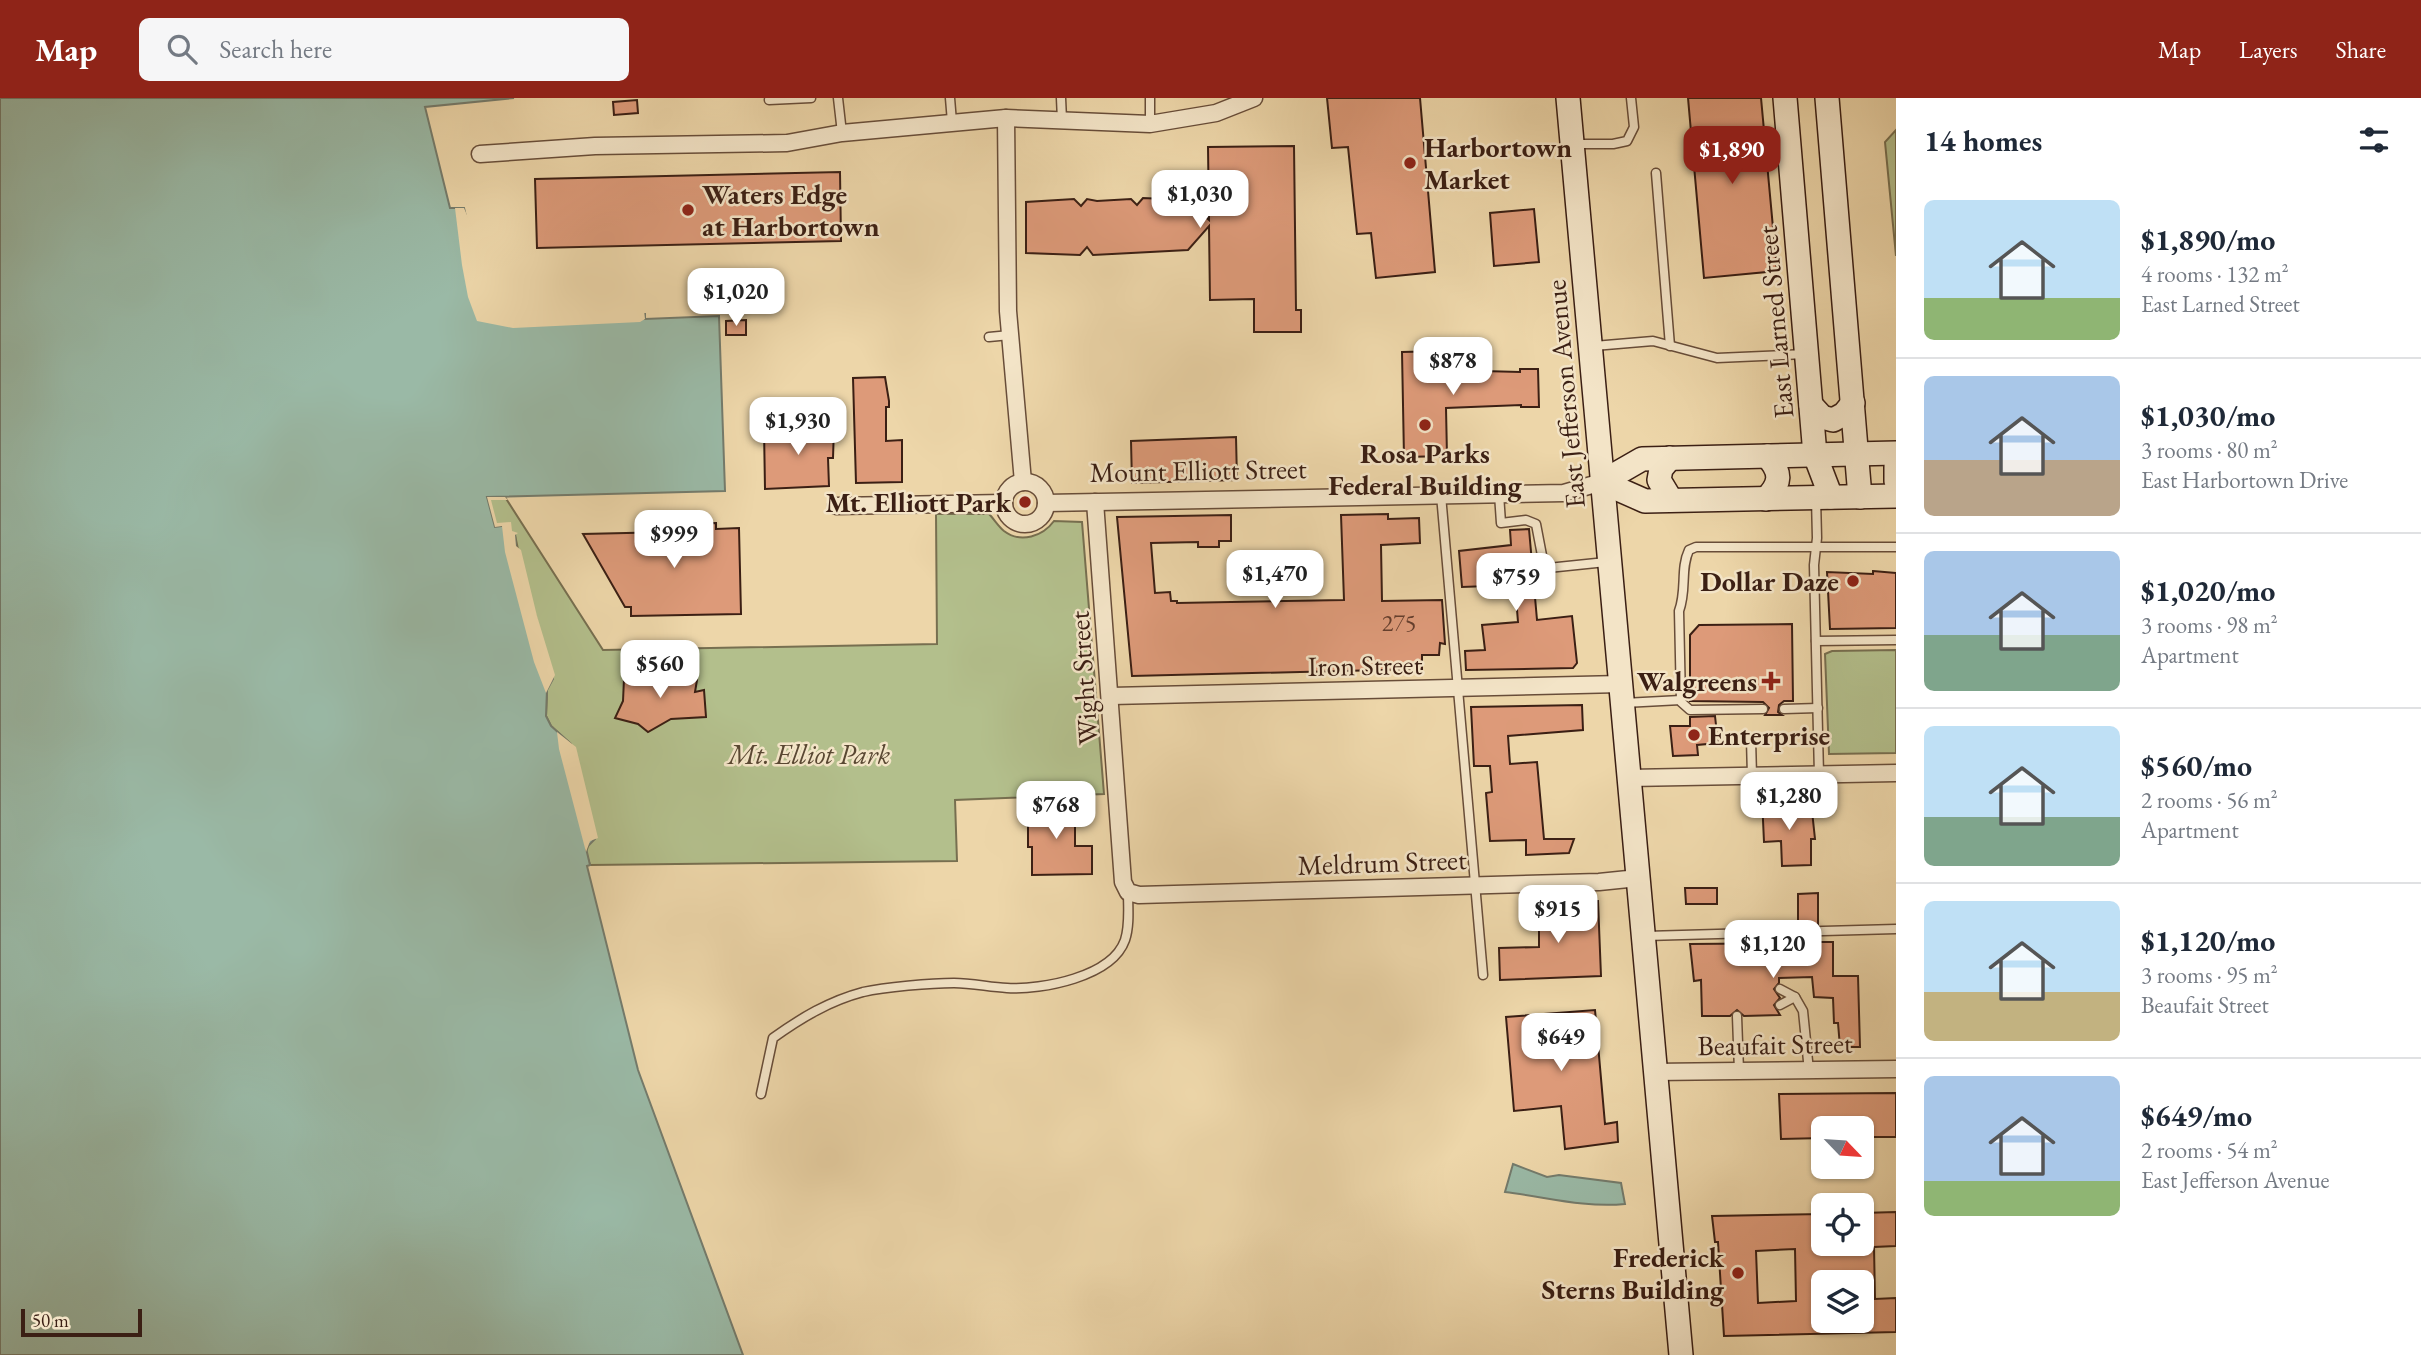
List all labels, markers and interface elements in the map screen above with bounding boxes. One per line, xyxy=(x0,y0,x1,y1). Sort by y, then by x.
search box xyxy=(139,18,629,81)
text: Map xyxy=(35,28,97,71)
icon: search xyxy=(163,30,201,68)
text: Search here xyxy=(219,32,332,66)
text: Map xyxy=(2158,34,2201,65)
text: Layers xyxy=(2239,34,2298,65)
text: Share xyxy=(2336,34,2386,65)
text: 14 homes xyxy=(1924,121,2042,160)
icon: filters xyxy=(2355,121,2393,159)
pin: $1,890 xyxy=(1675,126,1789,186)
place label: Harbortown Market xyxy=(1424,129,1572,197)
text: $1,890 xyxy=(1700,134,1764,164)
marker: Harbortown Market xyxy=(1402,155,1418,171)
pin: $1,030 xyxy=(1143,170,1257,230)
place label: Waters Edge at Harbortown xyxy=(702,176,880,244)
text: $1,030 xyxy=(1168,178,1232,208)
marker: Waters Edge at Harbortown xyxy=(680,202,696,218)
text: $1,890/mo xyxy=(2141,220,2275,259)
street label: East Larned Street xyxy=(1749,224,1801,420)
icon: home xyxy=(1980,228,2064,312)
text: 4 rooms · 132 m² xyxy=(2141,259,2289,289)
pin: $1,020 xyxy=(679,268,793,328)
text: $1,020 xyxy=(704,276,768,306)
street label: East Jefferson Avenue xyxy=(1537,278,1593,510)
text: East Larned Street xyxy=(2141,289,2300,319)
pin: $878 xyxy=(1412,338,1494,397)
text: $878 xyxy=(1429,345,1477,375)
text: $1,030/mo xyxy=(2141,396,2275,435)
pin: $1,930 xyxy=(741,398,855,457)
icon: home xyxy=(1980,404,2064,488)
text: $1,930 xyxy=(766,405,830,435)
marker: Rosa Parks Federal Building xyxy=(1417,417,1433,433)
place label: Rosa Parks Federal Building xyxy=(1328,435,1523,503)
text: 3 rooms · 80 m² xyxy=(2141,435,2278,465)
street label: Mount Elliott Street xyxy=(1089,450,1307,490)
text: East Harbortown Drive xyxy=(2141,465,2348,495)
place label: Mt. Elliott Park xyxy=(825,484,1012,520)
marker: Mt. Elliott Park xyxy=(1017,494,1033,510)
pin: $999 xyxy=(633,510,715,570)
text: $999 xyxy=(650,518,698,548)
pin: $1,470 xyxy=(1218,550,1332,610)
pin: $759 xyxy=(1475,554,1557,613)
text: $1,470 xyxy=(1243,558,1307,588)
text: $759 xyxy=(1492,561,1540,591)
place label: Dollar Daze xyxy=(1700,563,1839,599)
text: $1,020/mo xyxy=(2141,571,2275,610)
marker: Dollar Daze xyxy=(1845,573,1861,589)
icon: home xyxy=(1980,579,2064,663)
house number: 275 xyxy=(1382,607,1416,638)
street label: Wight Street xyxy=(1060,609,1106,746)
text: 3 rooms · 98 m² xyxy=(2141,610,2278,640)
pin: $560 xyxy=(619,640,701,700)
text: Apartment xyxy=(2141,640,2239,670)
street label: Iron Street xyxy=(1307,646,1423,684)
text: $560 xyxy=(636,648,684,678)
place label: Walgreens xyxy=(1637,663,1757,699)
marker: Walgreens xyxy=(1763,673,1779,689)
place label: Enterprise xyxy=(1708,717,1830,753)
marker: Enterprise xyxy=(1686,727,1702,743)
park label: Mt. Elliot Park xyxy=(726,736,890,772)
text: $560/mo xyxy=(2141,746,2252,785)
icon: home xyxy=(1980,754,2064,838)
pin: $1,280 xyxy=(1732,772,1846,832)
text: $1,280 xyxy=(1757,780,1821,810)
pin: $768 xyxy=(1015,782,1097,841)
text: 2 rooms · 56 m² xyxy=(2141,785,2278,815)
text: $768 xyxy=(1032,789,1080,819)
text: Apartment xyxy=(2141,815,2239,845)
street label: Meldrum Street xyxy=(1297,841,1468,883)
pin: $915 xyxy=(1517,886,1599,945)
text: $915 xyxy=(1534,893,1582,923)
pin: $1,120 xyxy=(1716,920,1830,980)
text: $1,120/mo xyxy=(2141,921,2275,960)
text: $1,120 xyxy=(1741,928,1805,958)
icon: home xyxy=(1980,929,2064,1013)
text: 3 rooms · 95 m² xyxy=(2141,960,2278,990)
text: Beaufait Street xyxy=(2141,990,2269,1020)
pin: $649 xyxy=(1520,1014,1602,1073)
text: $649 xyxy=(1537,1021,1585,1051)
street label: Beaufait Street xyxy=(1697,1025,1853,1063)
text: $649/mo xyxy=(2141,1096,2252,1135)
icon: home xyxy=(1980,1104,2064,1188)
north arrow xyxy=(1811,1116,1874,1180)
map controls xyxy=(1811,1116,1874,1333)
text: 2 rooms · 54 m² xyxy=(2141,1135,2278,1165)
text: East Jefferson Avenue xyxy=(2141,1165,2330,1195)
button: locate xyxy=(1811,1193,1874,1256)
place label: Frederick Sterns Building xyxy=(1542,1239,1725,1307)
marker: Frederick Sterns Building xyxy=(1730,1265,1746,1281)
button: layers xyxy=(1811,1270,1874,1333)
scale bar xyxy=(21,1306,142,1338)
text: 50 m xyxy=(32,1308,69,1333)

